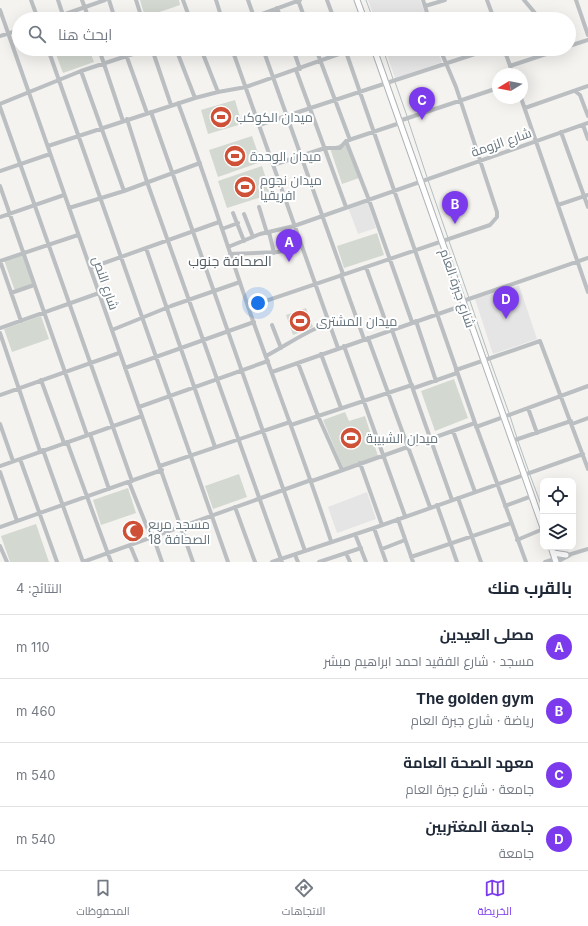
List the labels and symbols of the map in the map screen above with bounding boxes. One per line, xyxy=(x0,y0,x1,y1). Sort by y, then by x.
north arrow xyxy=(492,68,528,104)
pin: C xyxy=(409,87,435,120)
sports icon: ميدان الكوكب xyxy=(208,104,234,130)
place label: ميدان الكوكب xyxy=(236,109,313,125)
street label: شارع الزومة xyxy=(469,124,534,161)
sports icon: ميدان الوحدة xyxy=(222,143,248,169)
place label: ميدان الوحدة xyxy=(250,148,321,164)
place label: ميدان نجوم افريقيا xyxy=(260,172,322,203)
sports icon: ميدان نجوم افريقيا xyxy=(232,174,258,200)
pin: B xyxy=(442,191,468,224)
pin: A xyxy=(276,229,302,262)
street label: شارع جبرة العام xyxy=(435,246,479,330)
district label: الصحافة جنوب xyxy=(188,252,272,269)
street label: شارع النص xyxy=(88,254,123,312)
pin: D xyxy=(493,286,519,319)
your location xyxy=(248,293,268,313)
sports icon: ميدان المشترى xyxy=(287,308,313,334)
place label: ميدان المشترى xyxy=(316,313,397,329)
sports icon: ميدان الشبيبة xyxy=(338,425,364,451)
place label: ميدان الشبيبة xyxy=(366,430,438,446)
place label: مسجد مربع 18 الصحافة xyxy=(148,516,210,547)
mosque icon: مسجد مربع 18 الصحافة xyxy=(120,518,146,544)

